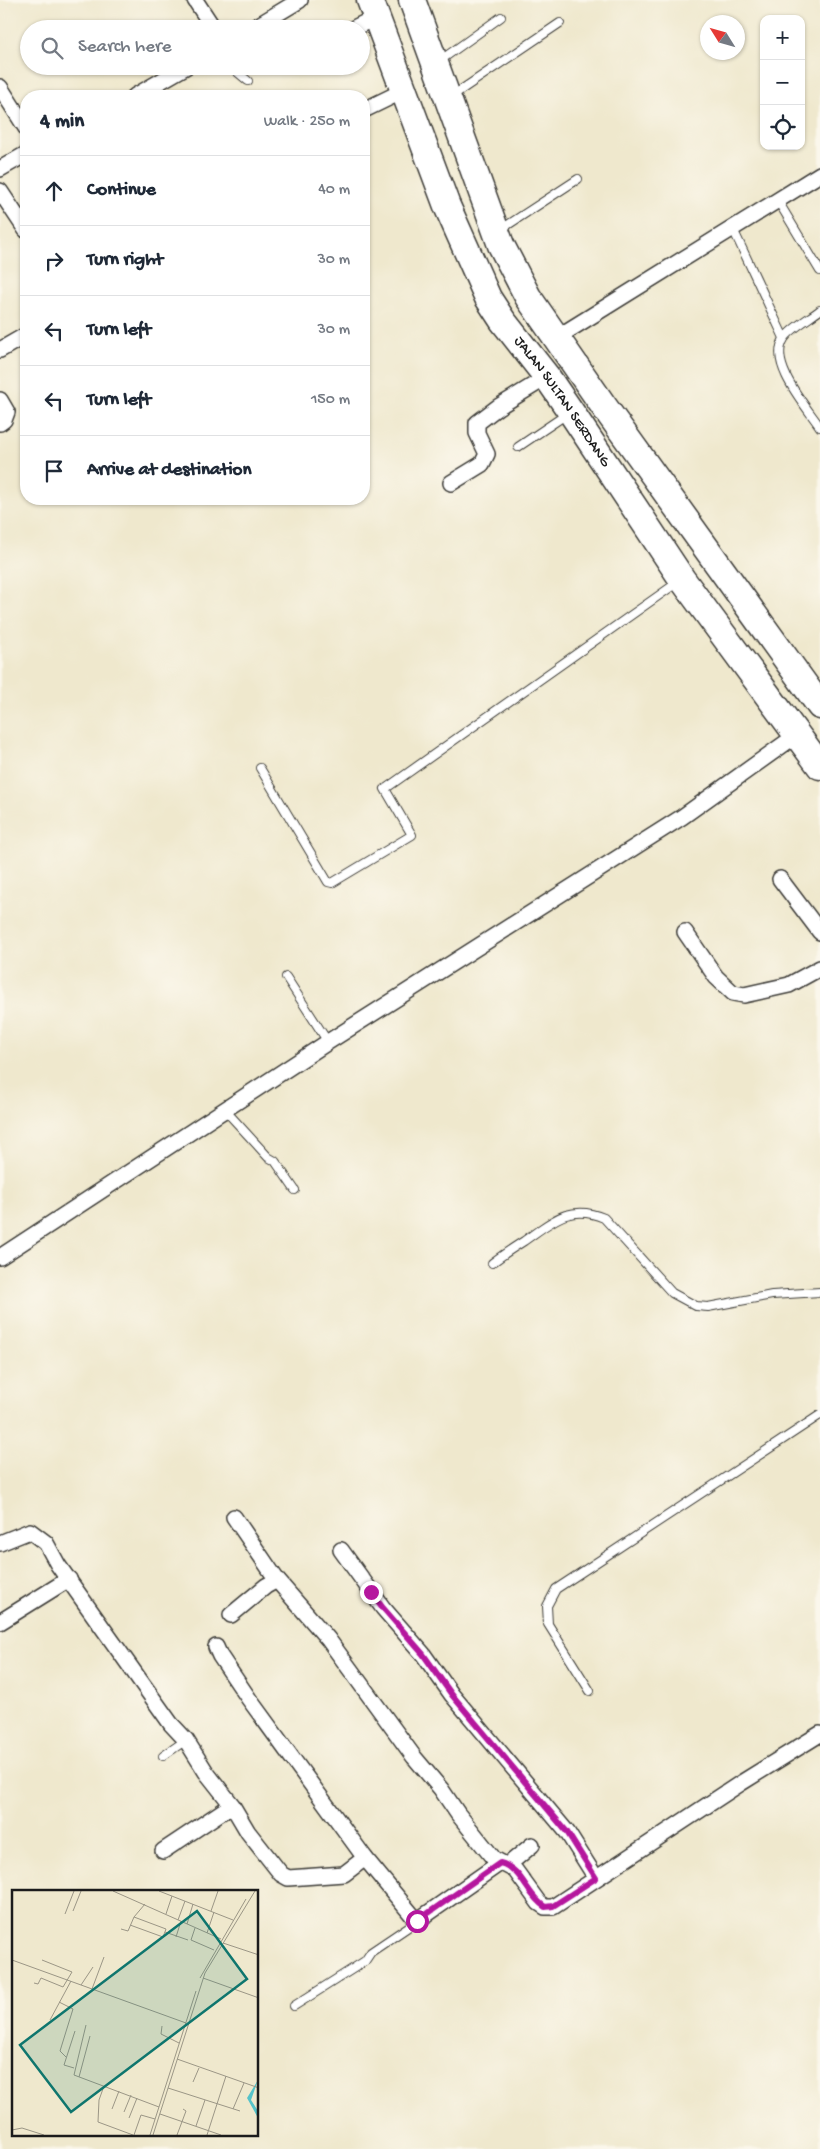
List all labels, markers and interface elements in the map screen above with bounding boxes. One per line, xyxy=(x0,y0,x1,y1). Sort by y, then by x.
north arrow xyxy=(700,15,745,60)
map controls xyxy=(760,15,805,150)
button: + xyxy=(760,15,805,60)
search box xyxy=(20,20,370,75)
icon: search xyxy=(38,34,66,62)
text: Search here xyxy=(78,36,172,59)
button: − xyxy=(760,60,805,105)
button: locate xyxy=(760,105,805,150)
text: 4 min xyxy=(40,110,84,135)
text: Walk · 250 m xyxy=(264,113,350,132)
icon: ahead xyxy=(40,177,68,205)
text: Continue xyxy=(87,179,156,202)
text: 40 m xyxy=(318,181,350,200)
icon: right xyxy=(40,247,68,275)
text: Turn right xyxy=(87,249,163,272)
text: 30 m xyxy=(317,251,350,270)
icon: left xyxy=(40,317,68,345)
text: Turn left xyxy=(87,319,151,342)
text: 30 m xyxy=(317,321,350,340)
street label: JALAN SULTAN SERDANG xyxy=(510,333,614,471)
icon: left xyxy=(40,387,68,415)
text: Turn left xyxy=(87,389,151,412)
text: 150 m xyxy=(311,391,350,410)
icon: arrive xyxy=(40,457,68,485)
text: Arrive at destination xyxy=(87,459,251,482)
route end xyxy=(360,1581,383,1604)
inset map xyxy=(12,1890,259,2136)
route start xyxy=(406,1910,429,1933)

